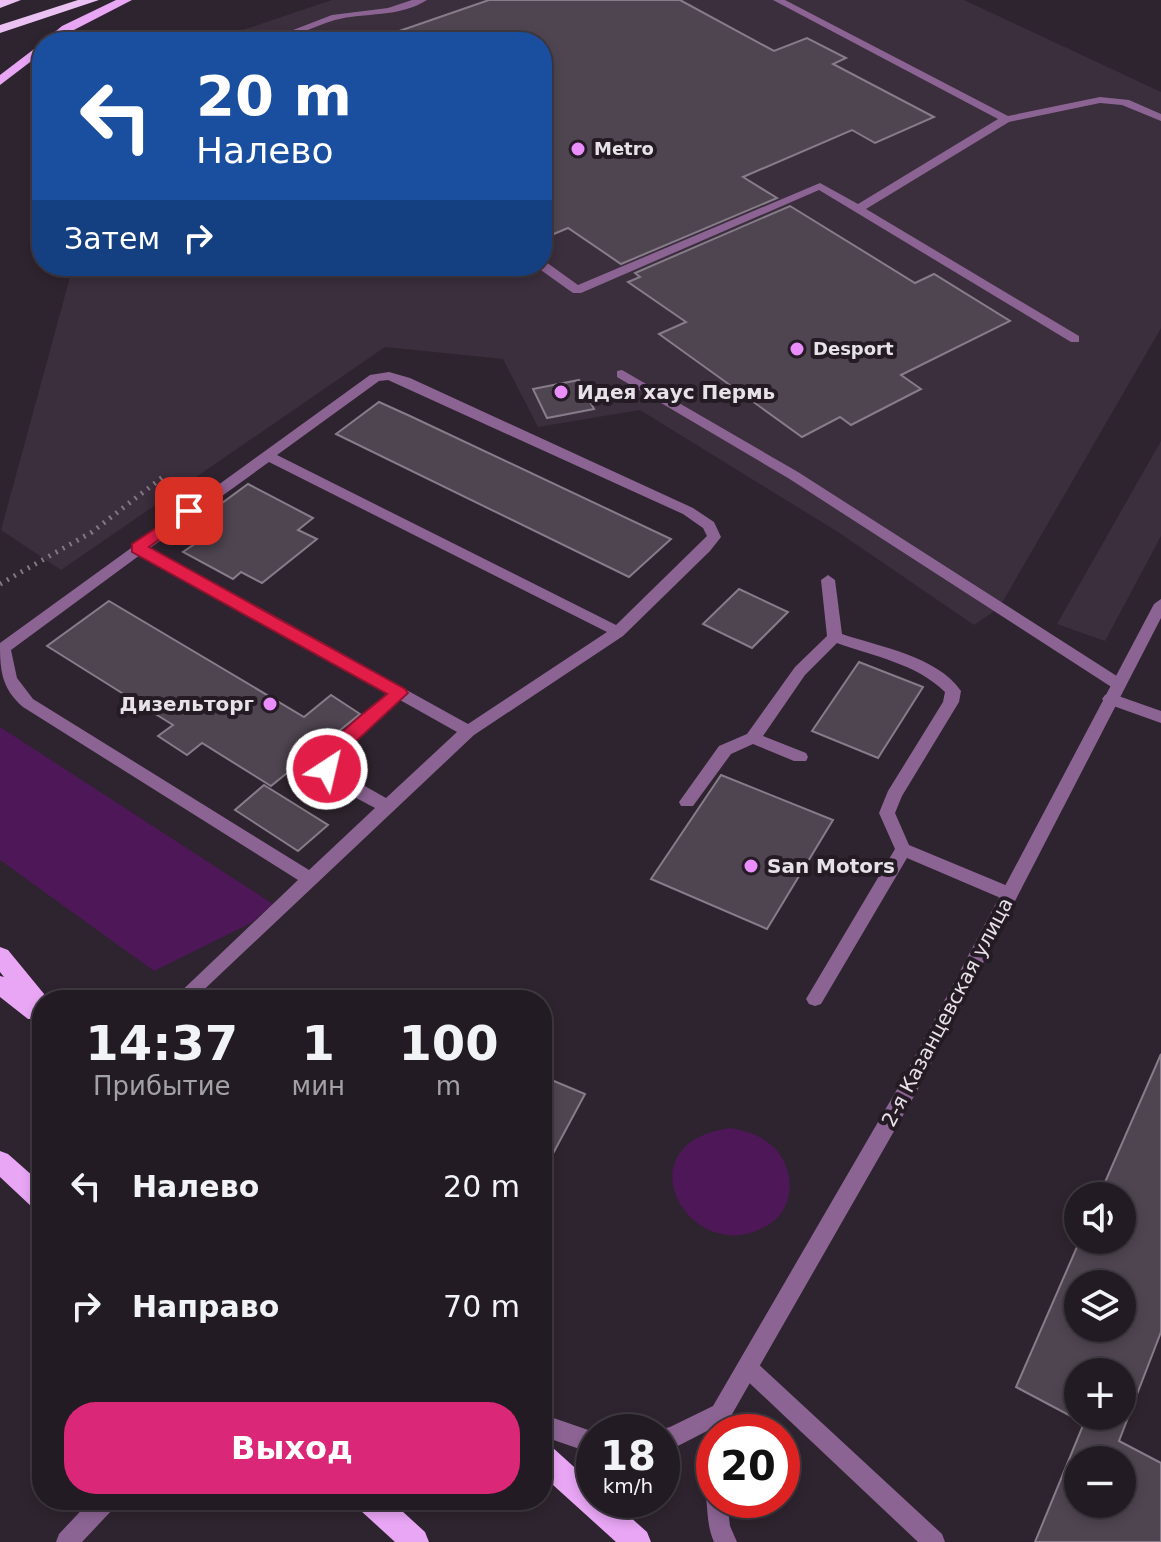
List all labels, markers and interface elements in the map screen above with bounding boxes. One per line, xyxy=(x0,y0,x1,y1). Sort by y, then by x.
text: 20 m xyxy=(196,63,352,128)
icon: left xyxy=(64,64,168,168)
text: Налево xyxy=(196,130,334,171)
place label: Metro xyxy=(594,138,654,159)
marker: Metro xyxy=(569,140,587,158)
icon: right xyxy=(176,216,220,260)
text: Затем xyxy=(64,221,160,256)
place label: Desport xyxy=(813,338,894,359)
marker: Desport xyxy=(788,340,806,358)
place label: Идея хаус Пермь xyxy=(577,380,775,404)
marker: Идея хаус Пермь xyxy=(552,383,570,401)
pin xyxy=(155,477,223,545)
icon: arrive xyxy=(167,489,211,533)
place label: Дизельторг xyxy=(120,692,254,716)
marker: Дизельторг xyxy=(261,695,279,713)
position arrow xyxy=(285,727,369,811)
place label: San Motors xyxy=(767,854,895,878)
marker: San Motors xyxy=(742,857,760,875)
street label: 2-я Казанцевская улица xyxy=(876,893,1018,1131)
text: 14:37 xyxy=(85,1015,238,1071)
text: 1 xyxy=(302,1015,335,1071)
text: 100 xyxy=(398,1015,499,1071)
text: Прибытие xyxy=(93,1071,231,1101)
text: мин xyxy=(292,1071,345,1101)
text: m xyxy=(436,1071,461,1101)
icon: left xyxy=(64,1164,108,1208)
text: Налево xyxy=(132,1169,259,1204)
text: 20 m xyxy=(443,1169,520,1204)
map controls xyxy=(1064,1182,1136,1518)
button: sound xyxy=(1064,1182,1136,1254)
button: layers xyxy=(1064,1270,1136,1342)
icon: right xyxy=(64,1284,108,1328)
text: Направо xyxy=(132,1289,279,1324)
text: 70 m xyxy=(443,1289,520,1324)
button: + xyxy=(1064,1358,1136,1430)
button: Выход xyxy=(64,1402,520,1494)
speed limit sign: 20 xyxy=(696,1414,800,1518)
text: 18 xyxy=(600,1433,656,1479)
button: − xyxy=(1064,1446,1136,1518)
text: km/h xyxy=(603,1474,653,1498)

